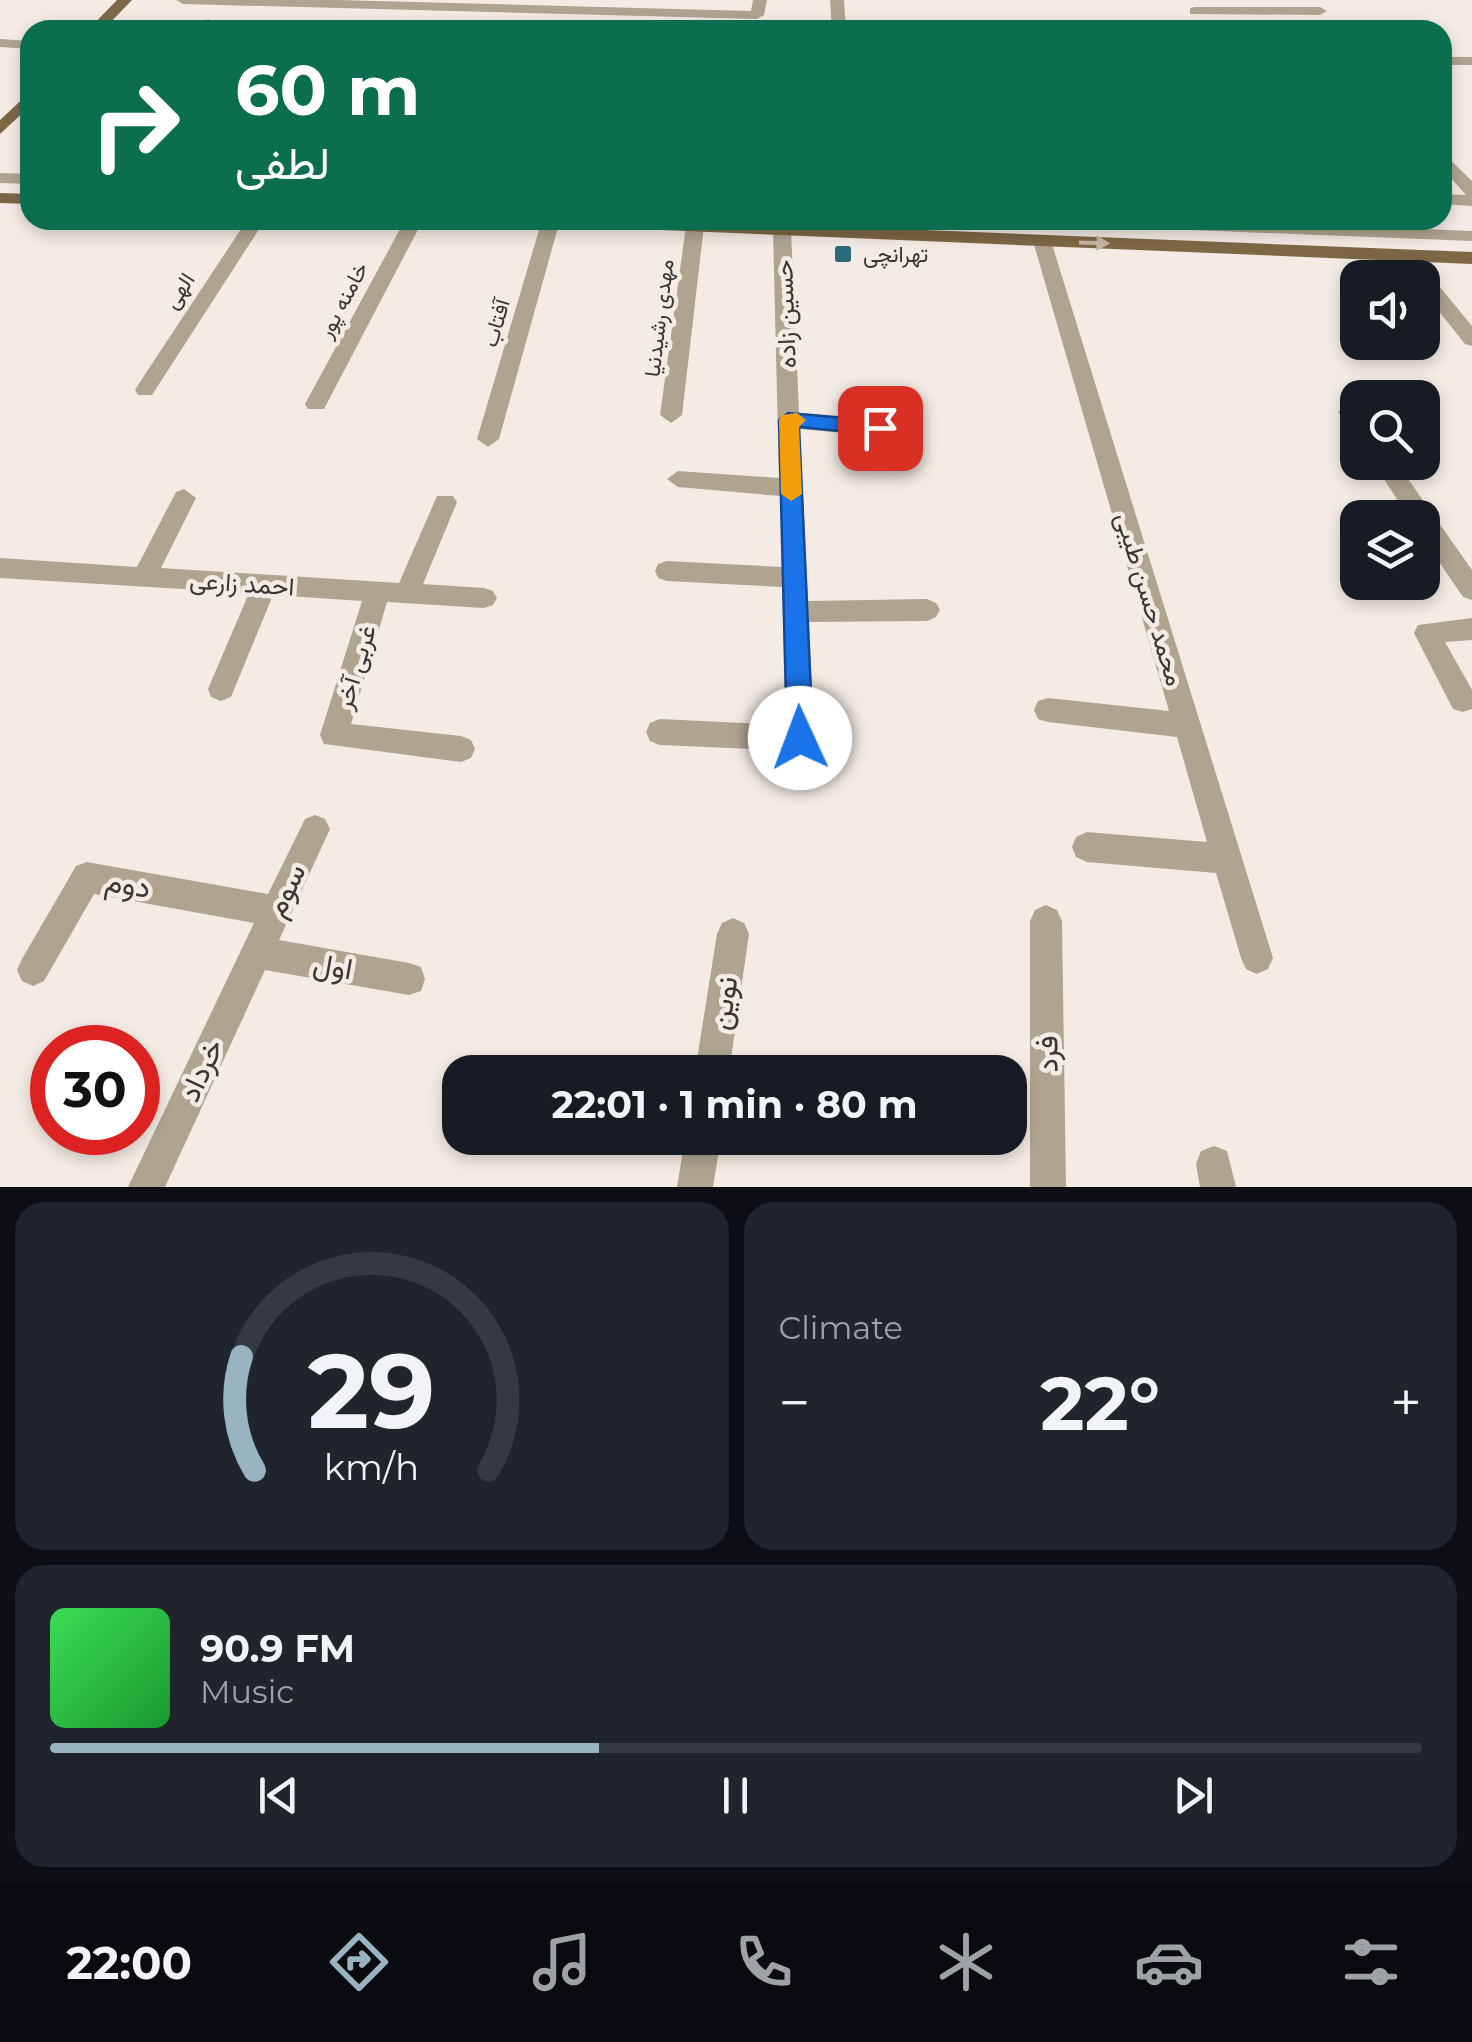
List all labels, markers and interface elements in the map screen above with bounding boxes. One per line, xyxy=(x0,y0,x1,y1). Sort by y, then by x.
text: 60 m xyxy=(235,47,420,133)
icon: right xyxy=(70,60,200,190)
text: لطفی xyxy=(235,135,330,190)
one-way arrow xyxy=(1079,235,1111,251)
place label: تهرانچی xyxy=(863,241,929,269)
marker: تهرانچی xyxy=(832,243,854,265)
street label: خامنه پور xyxy=(311,257,375,344)
street label: مهدی رشیدنیا xyxy=(638,258,680,378)
street label: حسین زاده xyxy=(768,259,803,369)
map controls xyxy=(1340,260,1440,600)
button: sound xyxy=(1340,260,1440,360)
street label: الهی xyxy=(157,268,201,314)
street label: آفتاب xyxy=(476,294,516,350)
button: search xyxy=(1340,380,1440,480)
pin xyxy=(838,386,923,471)
icon: arrive xyxy=(853,401,908,456)
button: layers xyxy=(1340,500,1440,600)
street label: محمد حسن طیبی xyxy=(1108,509,1191,690)
street label: احمد زارعی xyxy=(188,564,296,603)
street label: غربی آخر xyxy=(328,621,383,714)
position arrow xyxy=(748,686,852,790)
street label: سوم xyxy=(256,857,315,923)
street label: دوم xyxy=(102,862,154,907)
street label: اول xyxy=(310,944,356,988)
street label: نوین xyxy=(701,973,745,1033)
speed limit sign: 30 xyxy=(30,1025,160,1155)
street label: خرداد xyxy=(170,1033,232,1107)
street label: فرد xyxy=(1028,1035,1066,1073)
text: 22:01 · 1 min · 80 m xyxy=(551,1081,918,1128)
text: Climate xyxy=(779,1308,903,1347)
text: 29 xyxy=(308,1327,436,1454)
text: 22° xyxy=(1040,1357,1160,1449)
text: − xyxy=(779,1369,810,1436)
text: + xyxy=(1390,1369,1422,1436)
text: km/h xyxy=(324,1445,419,1489)
text: 90.9 FM xyxy=(200,1625,355,1672)
text: Music xyxy=(200,1672,294,1711)
icon: previous xyxy=(251,1768,306,1823)
icon: pause xyxy=(708,1768,763,1823)
icon: next xyxy=(1166,1768,1221,1823)
icon: directions xyxy=(324,1927,394,1997)
icon: music xyxy=(527,1927,597,1997)
icon: phone xyxy=(729,1927,799,1997)
icon: climate xyxy=(931,1927,1001,1997)
icon: car xyxy=(1134,1927,1204,1997)
icon: filters xyxy=(1336,1927,1406,1997)
text: 22:00 xyxy=(66,1935,192,1990)

